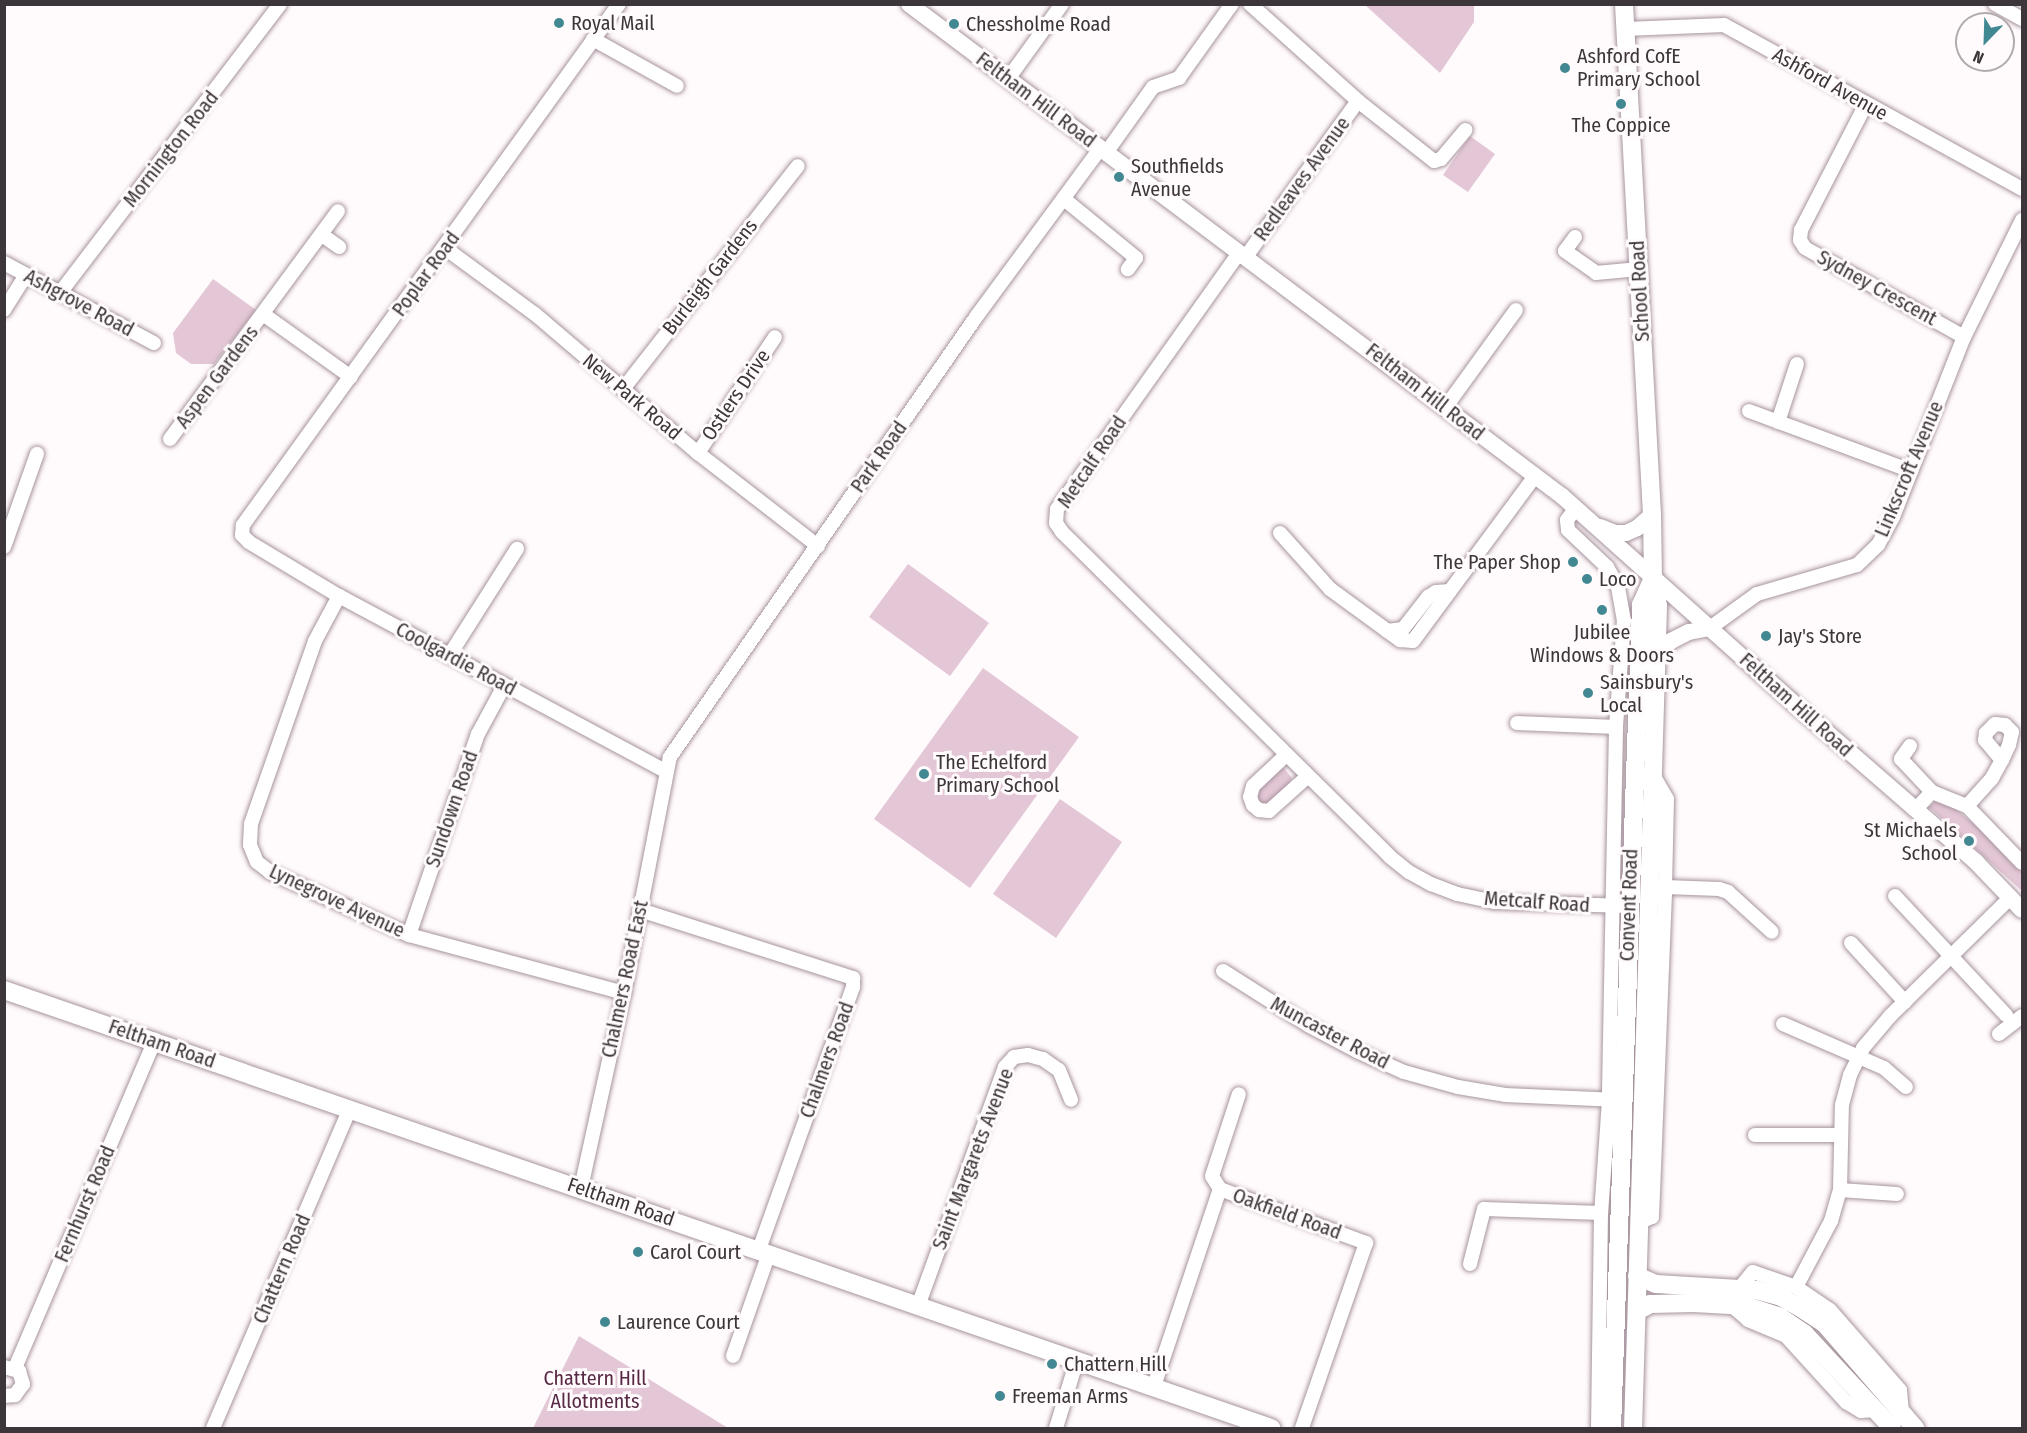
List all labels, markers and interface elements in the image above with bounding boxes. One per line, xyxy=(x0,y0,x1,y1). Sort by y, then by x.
place label: Royal Mail xyxy=(571,11,655,35)
place label: Chessholme Road xyxy=(966,12,1111,36)
north arrow xyxy=(1955,12,2015,72)
marker: Royal Mail xyxy=(552,16,566,30)
marker: Chessholme Road xyxy=(947,17,961,31)
street label: Ashford Avenue xyxy=(1768,42,1892,126)
place label: Ashford CofE Primary School xyxy=(1577,45,1700,92)
street label: Feltham Hill Road xyxy=(971,47,1101,153)
text: N xyxy=(1970,47,1987,68)
marker: Ashford CofE Primary School xyxy=(1558,61,1572,75)
street label: Mornington Road xyxy=(118,86,224,212)
marker: The Coppice xyxy=(1614,97,1628,111)
street label: Redleaves Avenue xyxy=(1249,112,1355,246)
place label: The Coppice xyxy=(1571,113,1671,137)
place label: Southfields Avenue xyxy=(1131,154,1224,201)
marker: Southfields Avenue xyxy=(1112,170,1126,184)
street label: Burleigh Gardens xyxy=(657,214,763,340)
street label: Poplar Road xyxy=(387,227,465,321)
street label: School Road xyxy=(1625,240,1655,342)
street label: Sydney Crescent xyxy=(1813,245,1941,331)
street label: Ashgrove Road xyxy=(20,264,138,342)
street label: Aspen Gardens xyxy=(171,321,263,433)
street label: Feltham Hill Road xyxy=(1361,338,1489,446)
street label: Ostlers Drive xyxy=(697,345,775,445)
street label: New Park Road xyxy=(578,349,686,445)
street label: Linkscroft Avenue xyxy=(1870,398,1948,540)
street label: Metcalf Road xyxy=(1052,411,1132,513)
street label: Park Road xyxy=(846,417,912,497)
place label: The Paper Shop xyxy=(1434,550,1561,574)
marker: The Paper Shop xyxy=(1566,555,1580,569)
place label: Loco xyxy=(1599,567,1637,591)
marker: Loco xyxy=(1580,572,1594,586)
marker: Jubilee Windows & Doors xyxy=(1595,603,1609,617)
street label: Coolgardie Road xyxy=(392,617,520,701)
place label: Jubilee Windows & Doors xyxy=(1530,620,1674,667)
place label: Jay's Store xyxy=(1778,624,1862,648)
marker: Jay's Store xyxy=(1759,629,1773,643)
street label: Feltham Hill Road xyxy=(1734,648,1858,762)
place label: Sainsbury's Local xyxy=(1600,670,1693,717)
marker: Sainsbury's Local xyxy=(1581,686,1595,700)
street label: Sundown Road xyxy=(421,747,483,871)
place label: The Echelford Primary School xyxy=(936,750,1059,797)
marker: The Echelford Primary School xyxy=(917,767,931,781)
place label: St Michaels School xyxy=(1864,818,1957,865)
marker: St Michaels School xyxy=(1962,834,1976,848)
street label: Convent Road xyxy=(1615,848,1643,962)
street label: Lynegrove Avenue xyxy=(265,859,409,943)
street label: Metcalf Road xyxy=(1483,886,1591,918)
street label: Chalmers Road East xyxy=(597,898,653,1060)
street label: Muncaster Road xyxy=(1267,992,1393,1074)
street label: Chalmers Road xyxy=(795,999,859,1121)
street label: Feltham Road xyxy=(105,1014,219,1074)
street label: Saint Margarets Avenue xyxy=(927,1065,1019,1253)
street label: Fernhurst Road xyxy=(50,1142,120,1266)
street label: Feltham Road xyxy=(564,1172,678,1232)
street label: Oakfield Road xyxy=(1229,1183,1345,1245)
street label: Chattern Road xyxy=(248,1211,316,1327)
place label: Carol Court xyxy=(650,1240,741,1264)
marker: Carol Court xyxy=(631,1245,645,1259)
place label: Laurence Court xyxy=(617,1310,740,1334)
marker: Laurence Court xyxy=(598,1315,612,1329)
place label: Chattern Hill xyxy=(1064,1352,1167,1376)
marker: Chattern Hill xyxy=(1045,1357,1059,1371)
park label: Chattern Hill Allotments xyxy=(544,1367,646,1414)
place label: Freeman Arms xyxy=(1012,1384,1128,1408)
marker: Freeman Arms xyxy=(993,1389,1007,1403)

